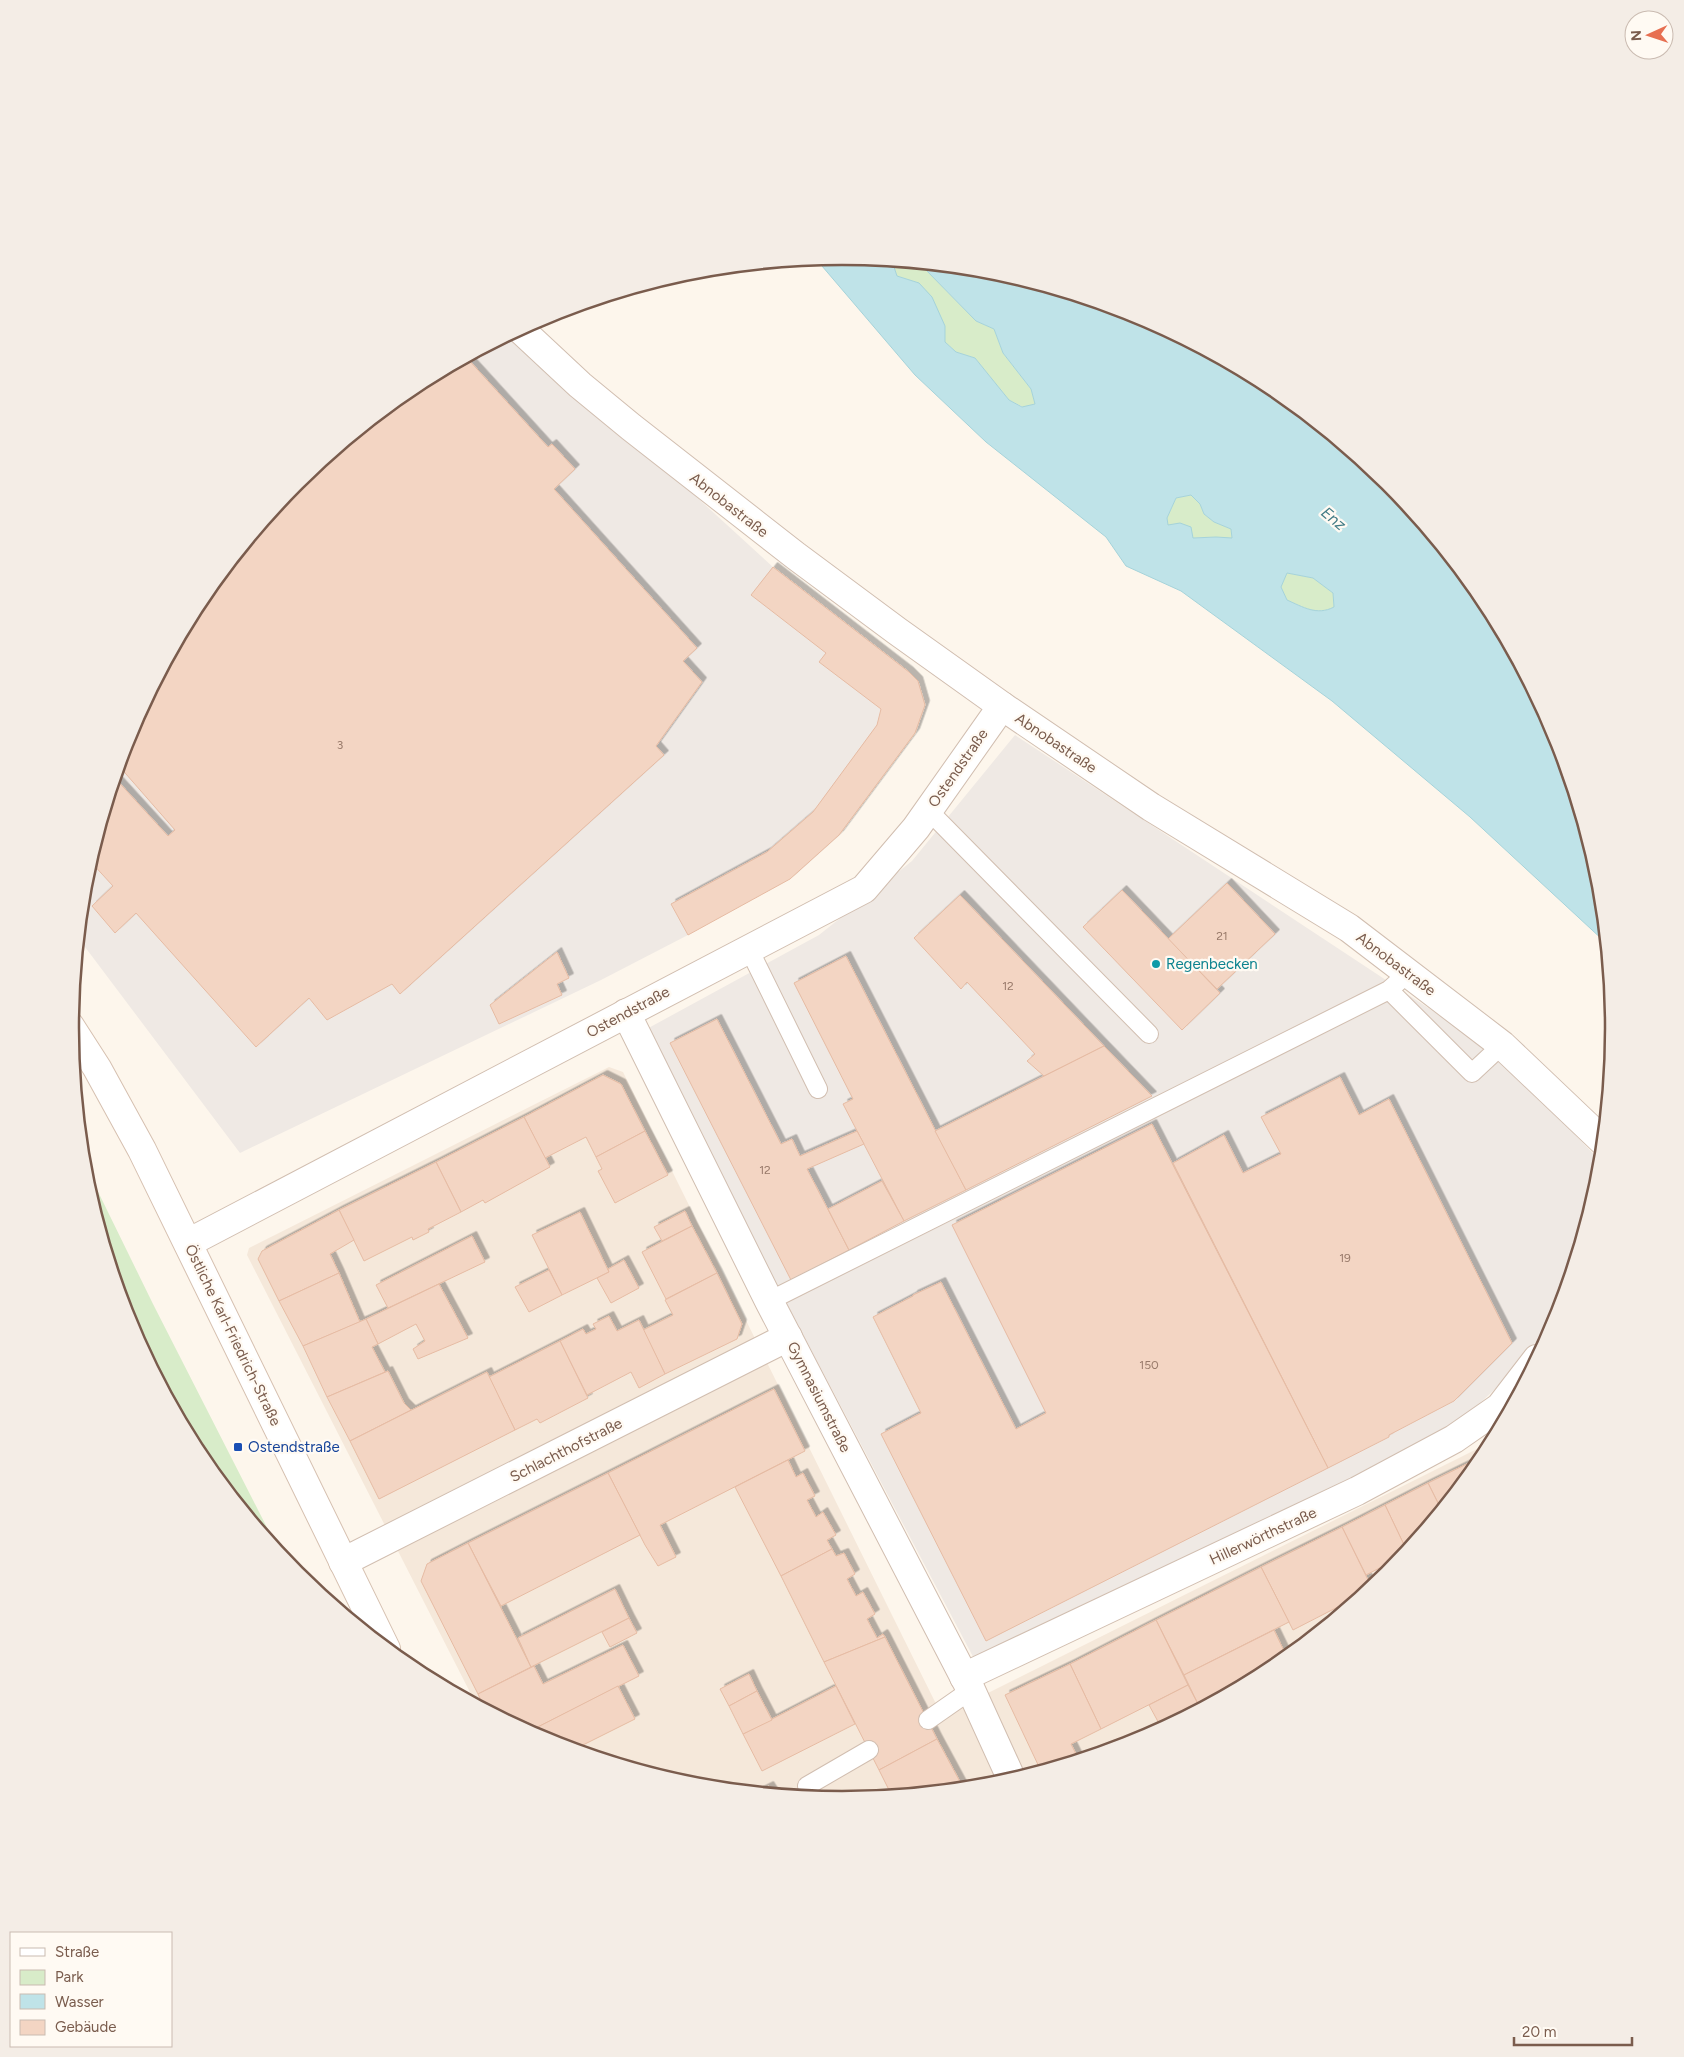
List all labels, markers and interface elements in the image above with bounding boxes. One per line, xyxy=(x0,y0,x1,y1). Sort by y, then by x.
north arrow xyxy=(1624,10,1674,60)
text: N xyxy=(1628,30,1645,42)
street label: Abnobastraße xyxy=(686,469,772,541)
water label: Enz xyxy=(1318,503,1350,534)
street label: Abnobastraße xyxy=(1012,709,1100,777)
street label: Ostendstraße xyxy=(924,725,992,811)
house number: 3 xyxy=(337,738,343,752)
street label: Abnobastraße xyxy=(1353,928,1439,1000)
house number: 21 xyxy=(1216,929,1228,943)
place label: Regenbecken xyxy=(1166,955,1258,973)
marker: Regenbecken xyxy=(1150,958,1162,970)
house number: 12 xyxy=(1002,979,1014,993)
street label: Ostendstraße xyxy=(583,983,673,1041)
house number: 12 xyxy=(759,1163,771,1177)
street label: Östliche Karl-Friedrich-Straße xyxy=(181,1241,285,1429)
house number: 19 xyxy=(1339,1251,1351,1265)
street label: Gymnasiumstraße xyxy=(783,1339,855,1455)
house number: 150 xyxy=(1139,1358,1159,1372)
street label: Schlachthofstraße xyxy=(507,1414,625,1486)
place label: Ostendstraße xyxy=(248,1438,340,1456)
marker: Ostendstraße xyxy=(232,1441,244,1453)
street label: Hillerwörthstraße xyxy=(1207,1503,1319,1569)
legend xyxy=(10,1932,172,2047)
text: Straße xyxy=(55,1943,99,1961)
text: Park xyxy=(55,1968,84,1986)
text: Wasser xyxy=(55,1993,104,2011)
scale bar xyxy=(1514,2014,1632,2046)
text: Gebäude xyxy=(55,2018,116,2036)
text: 20 m xyxy=(1522,2023,1556,2041)

